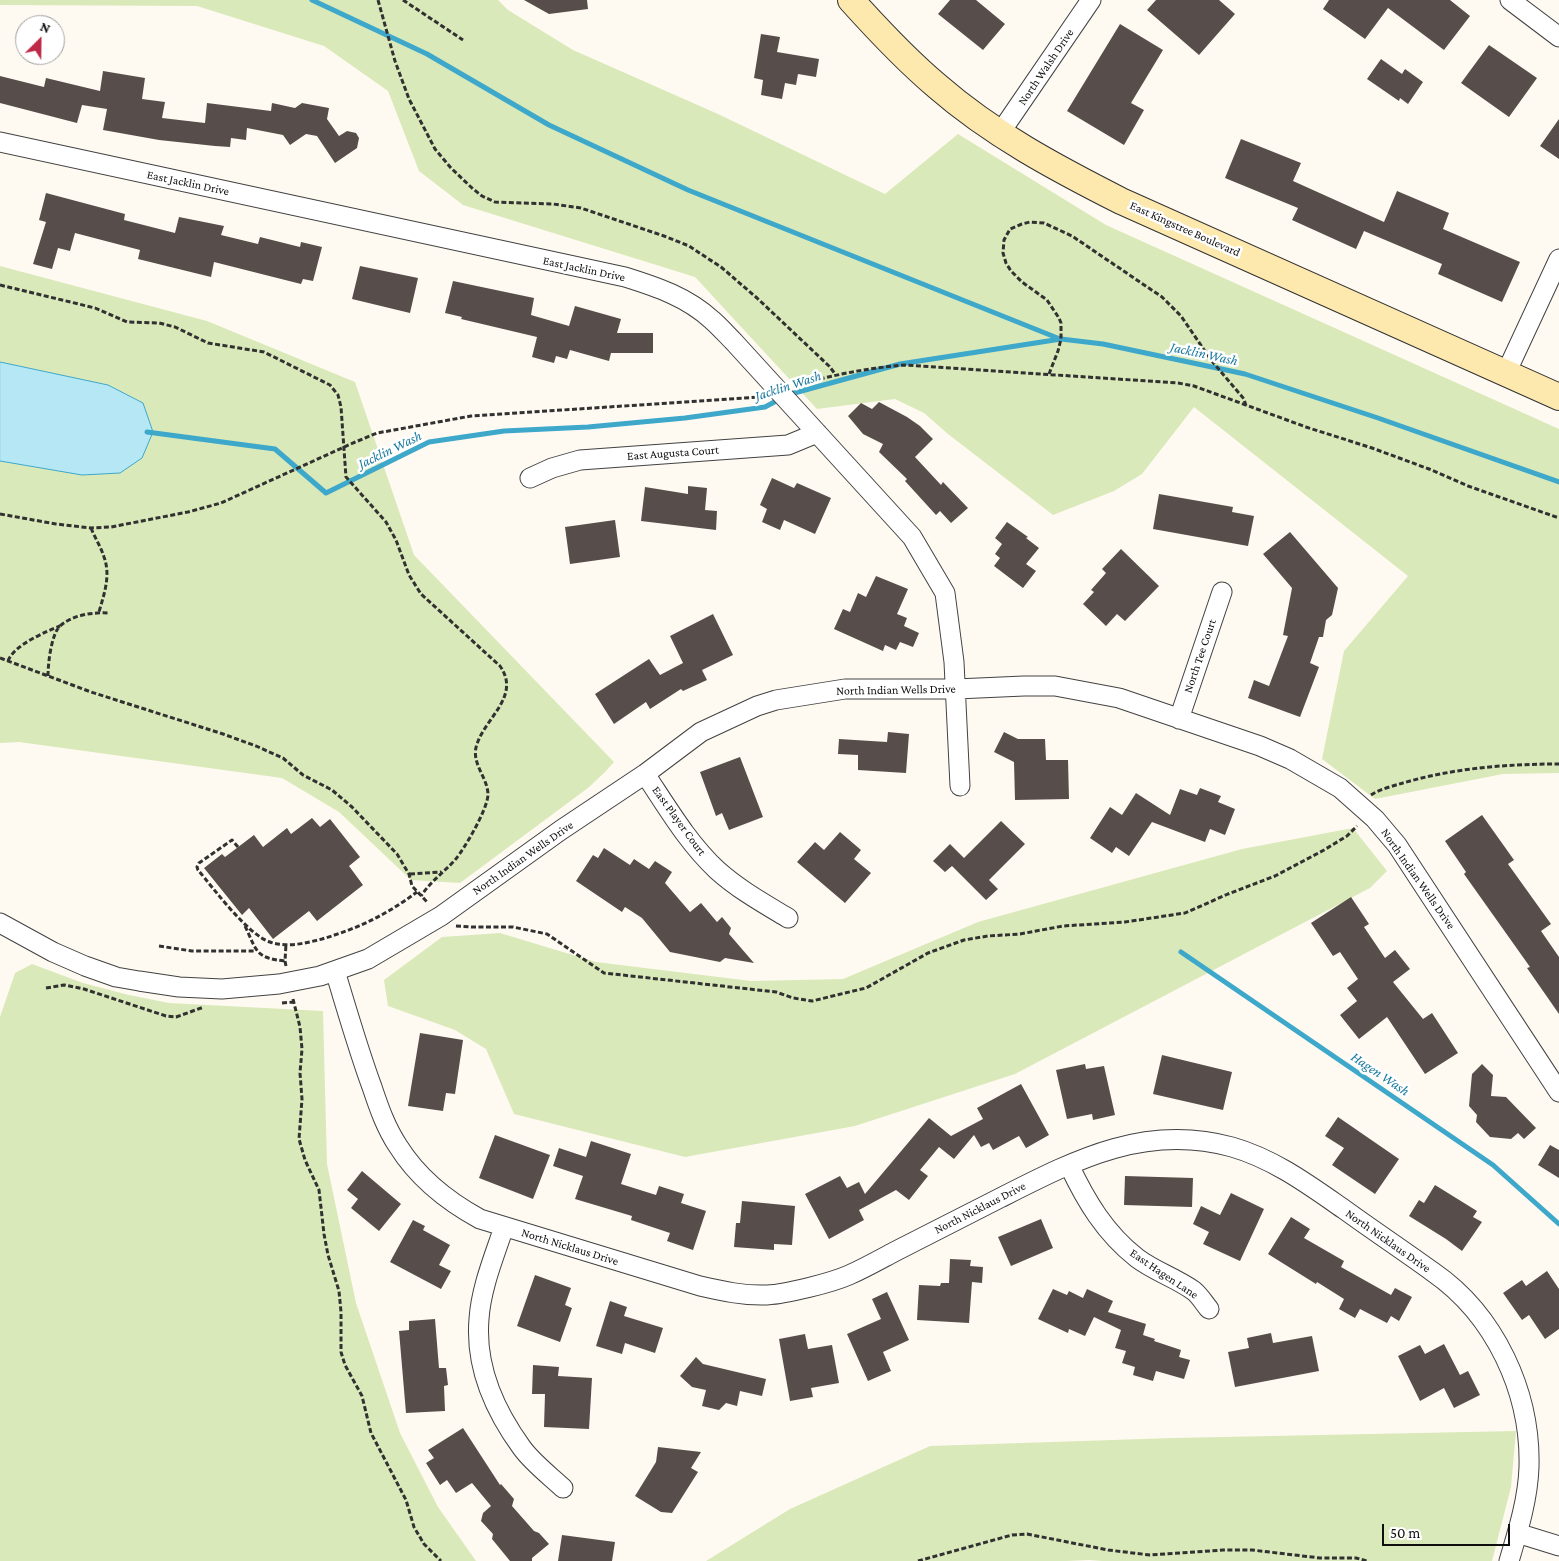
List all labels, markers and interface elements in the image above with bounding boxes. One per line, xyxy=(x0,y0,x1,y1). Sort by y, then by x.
north arrow xyxy=(15,15,65,65)
text: N xyxy=(38,18,53,36)
street label: North Walsh Drive xyxy=(1015,26,1077,108)
street label: East Jacklin Drive xyxy=(145,167,231,199)
street label: East Kingstree Boulevard xyxy=(1128,198,1242,260)
street label: East Jacklin Drive xyxy=(541,253,627,285)
water label: Jacklin Wash xyxy=(1169,339,1239,369)
water label: Jacklin Wash xyxy=(753,367,823,405)
water label: Jacklin Wash xyxy=(356,427,424,473)
street label: East Augusta Court xyxy=(626,443,720,463)
street label: North Tee Court xyxy=(1181,617,1219,695)
street label: North Indian Wells Drive xyxy=(836,682,956,698)
street label: East Player Court xyxy=(649,783,709,859)
street label: North Indian Wells Drive xyxy=(470,818,576,898)
street label: North Indian Wells Drive xyxy=(1378,826,1458,932)
water label: Hagen Wash xyxy=(1348,1048,1412,1100)
street label: North Nicklaus Drive xyxy=(932,1179,1028,1237)
street label: North Nicklaus Drive xyxy=(1343,1206,1433,1276)
street label: North Nicklaus Drive xyxy=(520,1225,620,1269)
street label: East Hagen Lane xyxy=(1127,1246,1201,1302)
scale bar xyxy=(1384,1514,1512,1546)
text: 50 m xyxy=(1390,1525,1420,1541)

